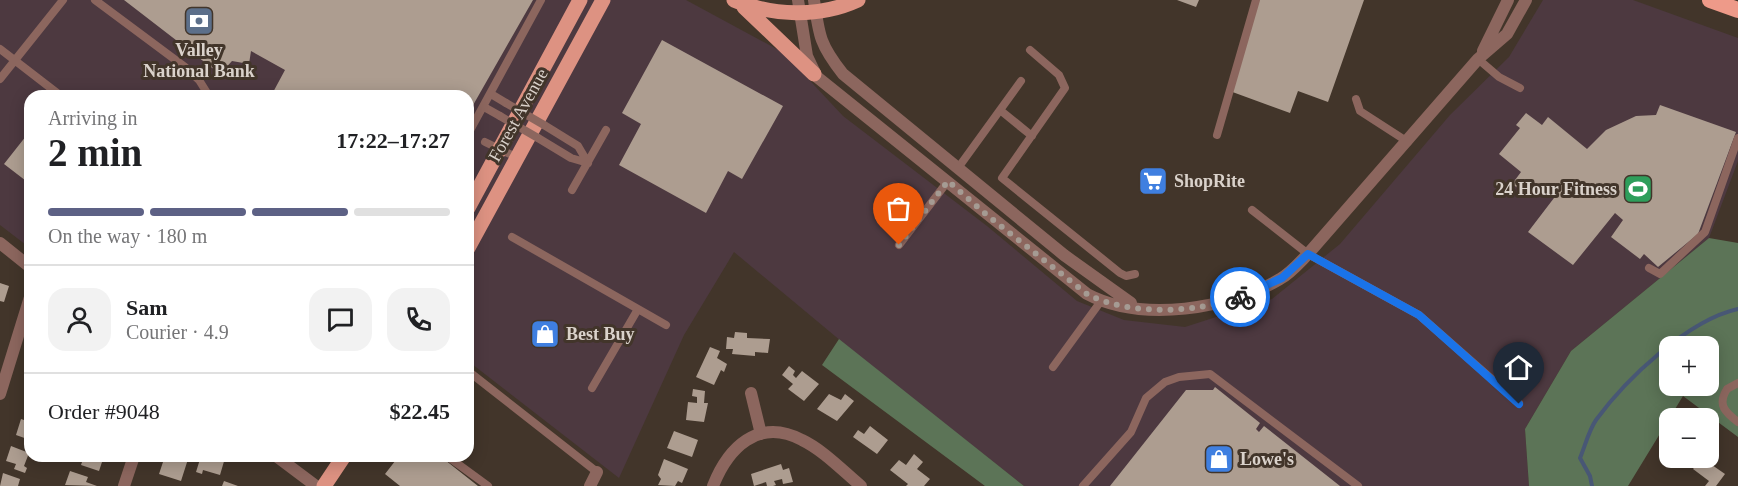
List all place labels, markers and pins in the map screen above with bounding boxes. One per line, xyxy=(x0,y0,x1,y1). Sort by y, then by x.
bank icon: Valley National Bank xyxy=(183,5,215,37)
place label: Valley National Bank xyxy=(143,40,255,81)
supermarket icon: ShopRite xyxy=(1137,165,1169,197)
place label: ShopRite xyxy=(1174,171,1245,191)
sports icon: 24 Hour Fitness xyxy=(1622,173,1654,205)
place label: 24 Hour Fitness xyxy=(1495,179,1617,199)
pin xyxy=(873,183,924,245)
shop icon: Best Buy xyxy=(529,318,561,350)
place label: Best Buy xyxy=(566,324,635,344)
pin xyxy=(1493,342,1544,404)
shop icon: Lowe's xyxy=(1203,443,1235,475)
place label: Lowe's xyxy=(1240,449,1294,469)

